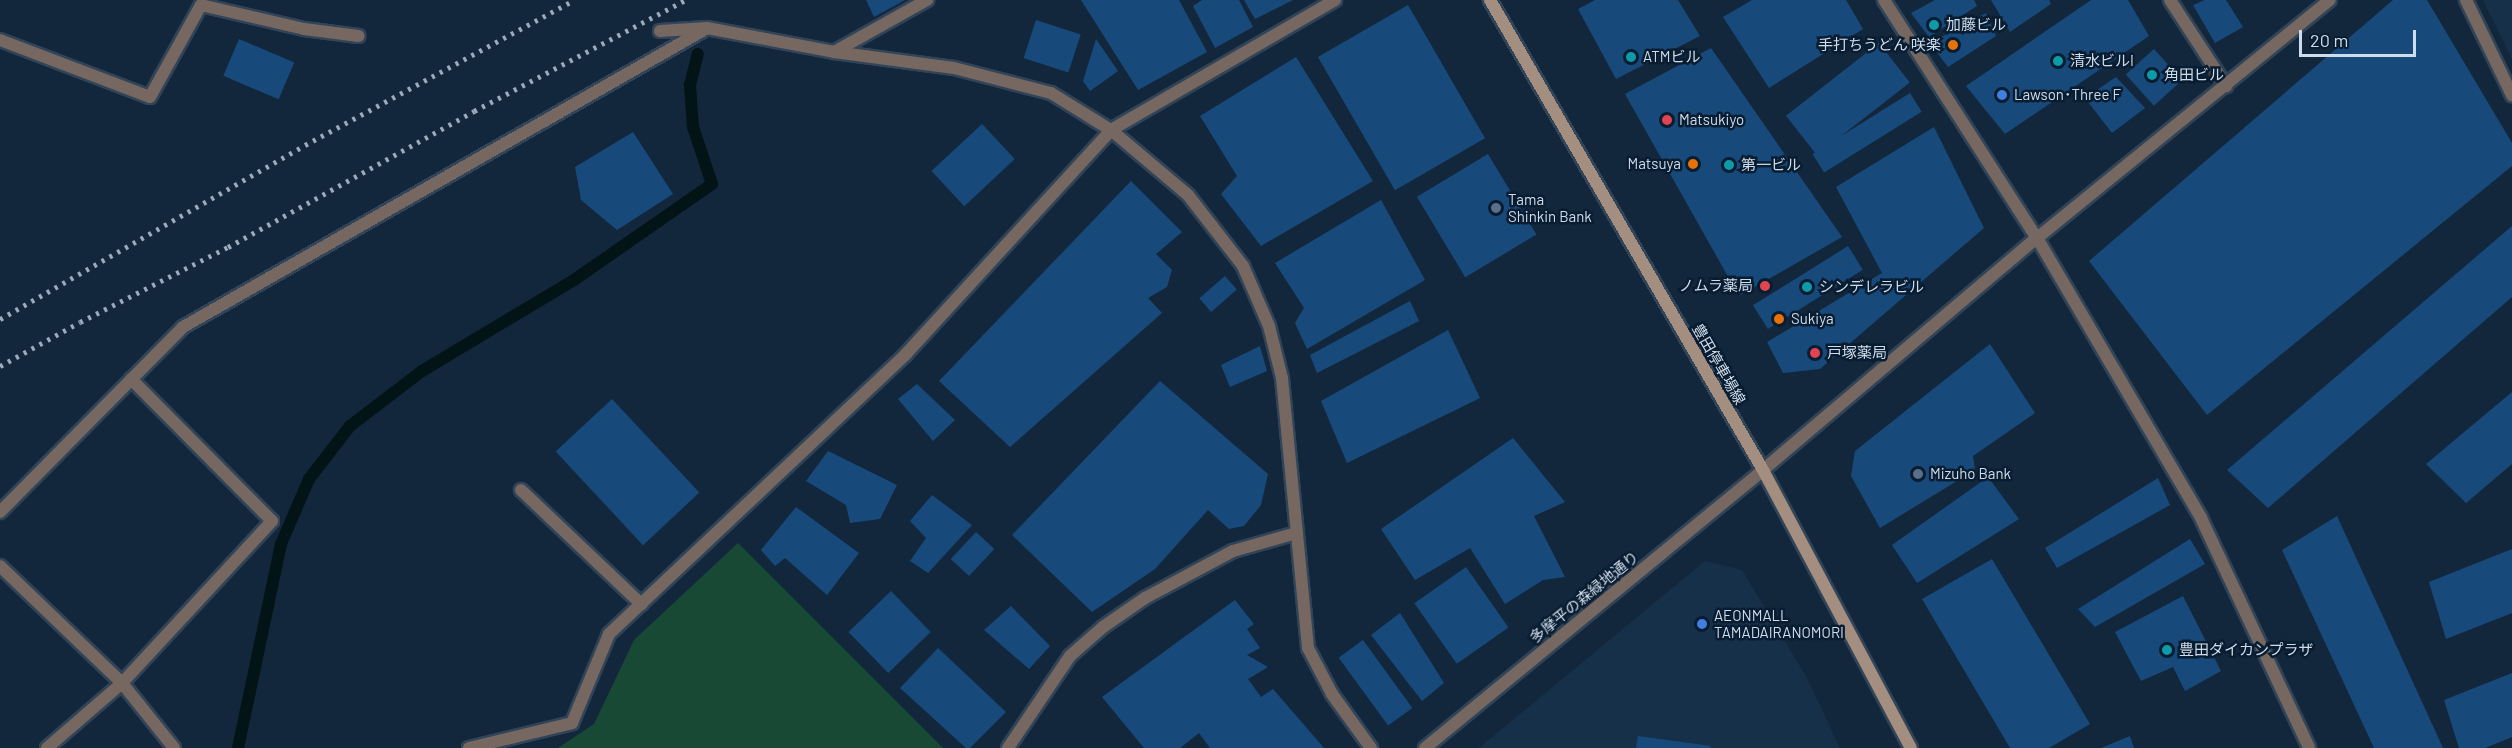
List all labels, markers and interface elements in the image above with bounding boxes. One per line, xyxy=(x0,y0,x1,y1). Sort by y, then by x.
place label: 加藤ビル xyxy=(1946,16,2006,34)
marker: 加藤ビル xyxy=(1927,18,1941,32)
scale bar xyxy=(2302,18,2419,56)
text: 20 m xyxy=(2310,29,2348,51)
place label: 手打ちうどん 咲楽 xyxy=(1818,36,1941,54)
marker: 手打ちうどん 咲楽 xyxy=(1946,38,1960,52)
place label: ATMビル xyxy=(1643,48,1700,66)
marker: ATMビル xyxy=(1624,50,1638,64)
place label: 清水ビルI xyxy=(2070,52,2134,70)
marker: 清水ビルI xyxy=(2051,54,2065,68)
place label: 角田ビル xyxy=(2164,66,2224,84)
marker: 角田ビル xyxy=(2145,68,2159,82)
place label: Lawson･Three F xyxy=(2014,86,2121,104)
marker: Lawson･Three F xyxy=(1995,88,2009,102)
place label: Matsukiyo xyxy=(1679,111,1744,129)
marker: Matsukiyo xyxy=(1660,113,1674,127)
place label: Matsuya xyxy=(1628,155,1681,173)
place label: 第一ビル xyxy=(1741,156,1801,174)
marker: Matsuya xyxy=(1686,157,1700,171)
marker: 第一ビル xyxy=(1722,158,1736,172)
place label: Tama Shinkin Bank xyxy=(1508,190,1592,225)
marker: Tama Shinkin Bank xyxy=(1489,201,1503,215)
place label: ノムラ薬局 xyxy=(1678,277,1753,295)
place label: シンデレラビル xyxy=(1819,278,1924,296)
marker: ノムラ薬局 xyxy=(1758,279,1772,293)
marker: シンデレラビル xyxy=(1800,280,1814,294)
place label: Sukiya xyxy=(1791,310,1834,328)
marker: Sukiya xyxy=(1772,312,1786,326)
street label: 豊田停車場線 xyxy=(1689,321,1749,407)
place label: 戸塚薬局 xyxy=(1827,344,1887,362)
marker: 戸塚薬局 xyxy=(1808,346,1822,360)
place label: Mizuho Bank xyxy=(1930,465,2011,483)
marker: Mizuho Bank xyxy=(1911,467,1925,481)
street label: 多摩平の森緑地通り xyxy=(1526,548,1642,646)
place label: AEONMALL TAMADAIRANOMORI xyxy=(1714,606,1844,641)
marker: AEONMALL TAMADAIRANOMORI xyxy=(1695,617,1709,631)
place label: 豊田ダイカンプラザ xyxy=(2179,641,2314,659)
marker: 豊田ダイカンプラザ xyxy=(2160,643,2174,657)

